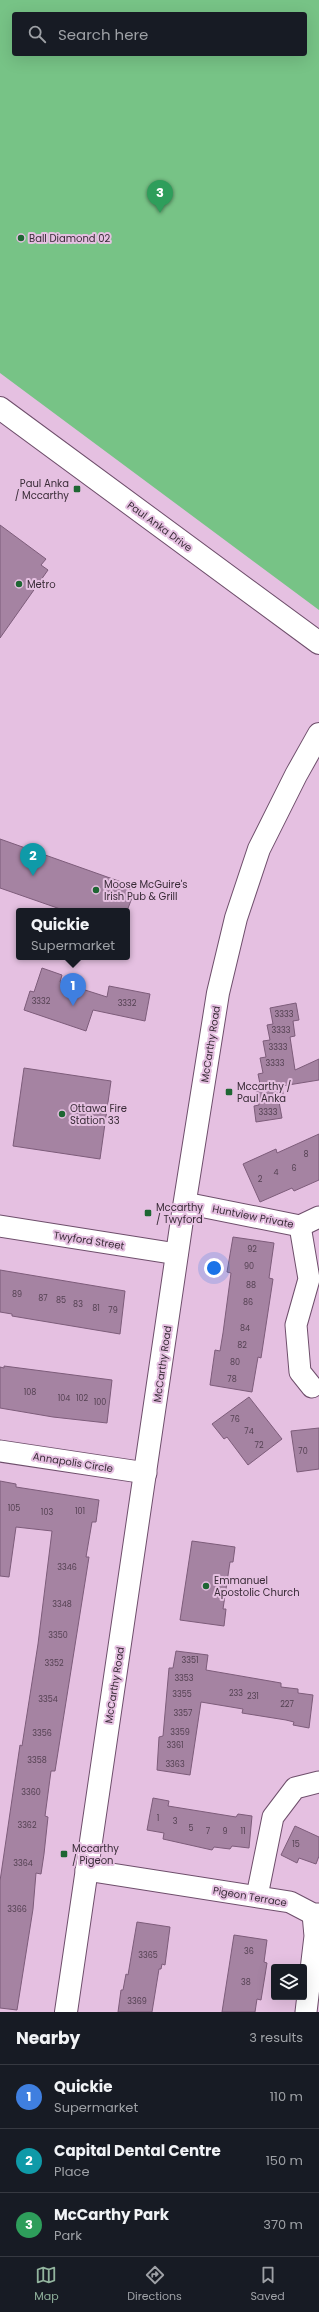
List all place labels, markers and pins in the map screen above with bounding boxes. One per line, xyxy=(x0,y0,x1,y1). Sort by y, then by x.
pin: 3 xyxy=(147,180,173,213)
place label: Ball Diamond 02 xyxy=(29,231,111,246)
marker: Ball Diamond 02 xyxy=(16,233,26,243)
place label: Paul Anka / Mccarthy xyxy=(15,476,69,503)
marker: Paul Anka / Mccarthy xyxy=(72,484,82,494)
place label: Metro xyxy=(27,577,56,592)
marker: Metro xyxy=(14,579,24,589)
pin: 2 xyxy=(20,843,46,876)
place label: Moose McGuire's Irish Pub & Grill xyxy=(104,877,188,904)
marker: Moose McGuire's Irish Pub & Grill xyxy=(91,885,101,895)
pin: 1 xyxy=(60,973,86,1006)
place label: Mccarthy / Paul Anka xyxy=(237,1079,292,1106)
marker: Mccarthy / Paul Anka xyxy=(224,1087,234,1097)
place label: Ottawa Fire Station 33 xyxy=(70,1101,127,1128)
marker: Ottawa Fire Station 33 xyxy=(57,1109,67,1119)
place label: Mccarthy / Twyford xyxy=(156,1200,203,1227)
marker: Mccarthy / Twyford xyxy=(143,1208,153,1218)
place label: Emmanuel Apostolic Church xyxy=(214,1573,300,1600)
marker: Emmanuel Apostolic Church xyxy=(201,1581,211,1591)
place label: Mccarthy / Pigeon xyxy=(72,1841,119,1868)
marker: Mccarthy / Pigeon xyxy=(59,1849,69,1859)

